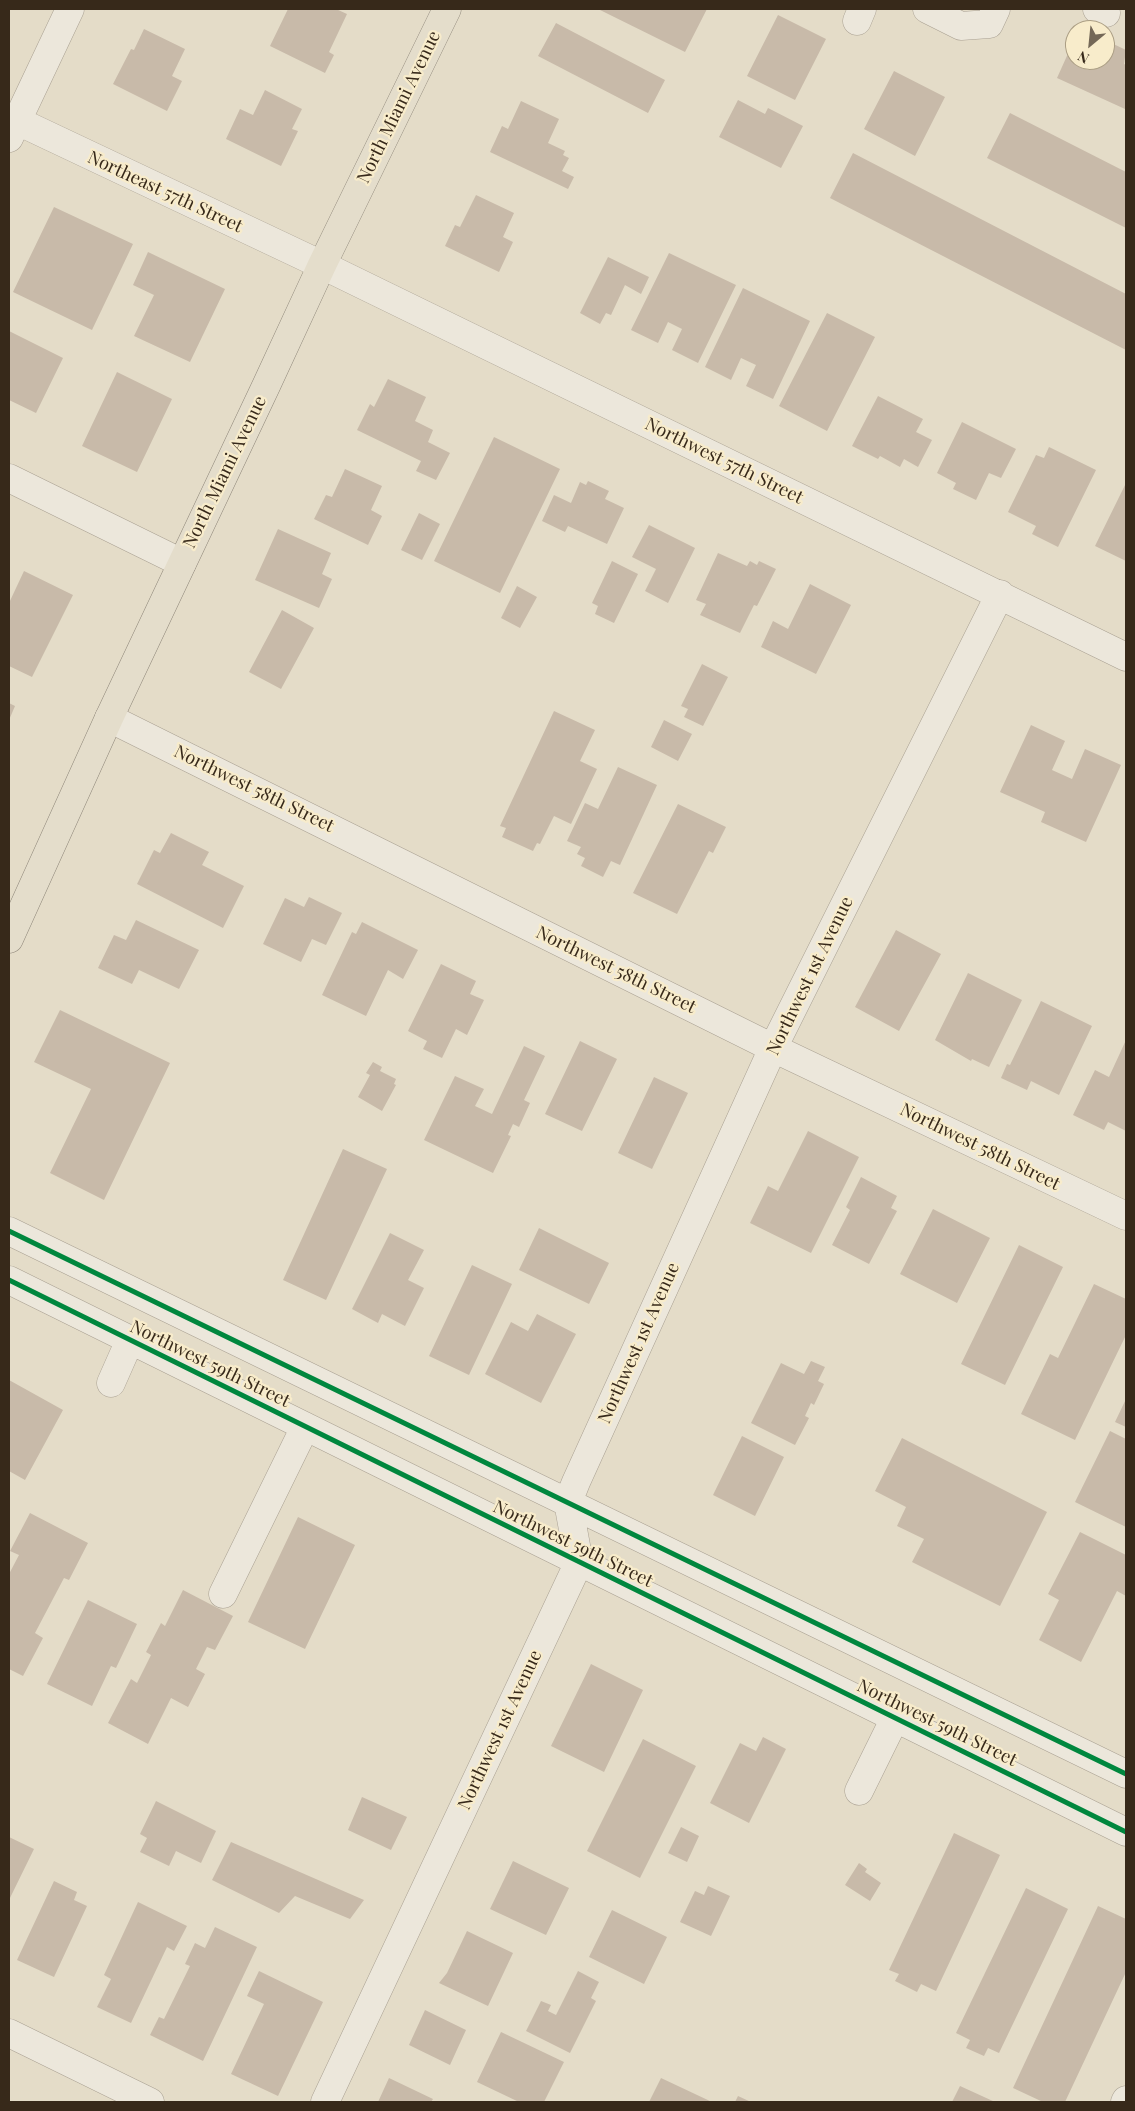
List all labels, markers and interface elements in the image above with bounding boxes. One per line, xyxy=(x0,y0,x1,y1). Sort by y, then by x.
north arrow xyxy=(1065,20,1115,70)
street label: North Miami Avenue xyxy=(353,27,445,187)
text: N xyxy=(1074,47,1092,69)
street label: Northeast 57th Street xyxy=(84,147,246,237)
street label: North Miami Avenue xyxy=(179,392,271,552)
street label: Northwest 57th Street xyxy=(641,413,807,509)
street label: Northwest 58th Street xyxy=(170,741,338,837)
street label: Northwest 1st Avenue xyxy=(762,893,858,1059)
street label: Northwest 58th Street xyxy=(532,922,700,1018)
street label: Northwest 58th Street xyxy=(896,1099,1064,1195)
street label: Northwest 1st Avenue xyxy=(594,1259,684,1427)
street label: Northwest 59th Street xyxy=(127,1316,293,1412)
street label: Northwest 59th Street xyxy=(490,1496,656,1592)
street label: Northwest 1st Avenue xyxy=(454,1647,546,1813)
street label: Northwest 59th Street xyxy=(854,1675,1020,1771)

